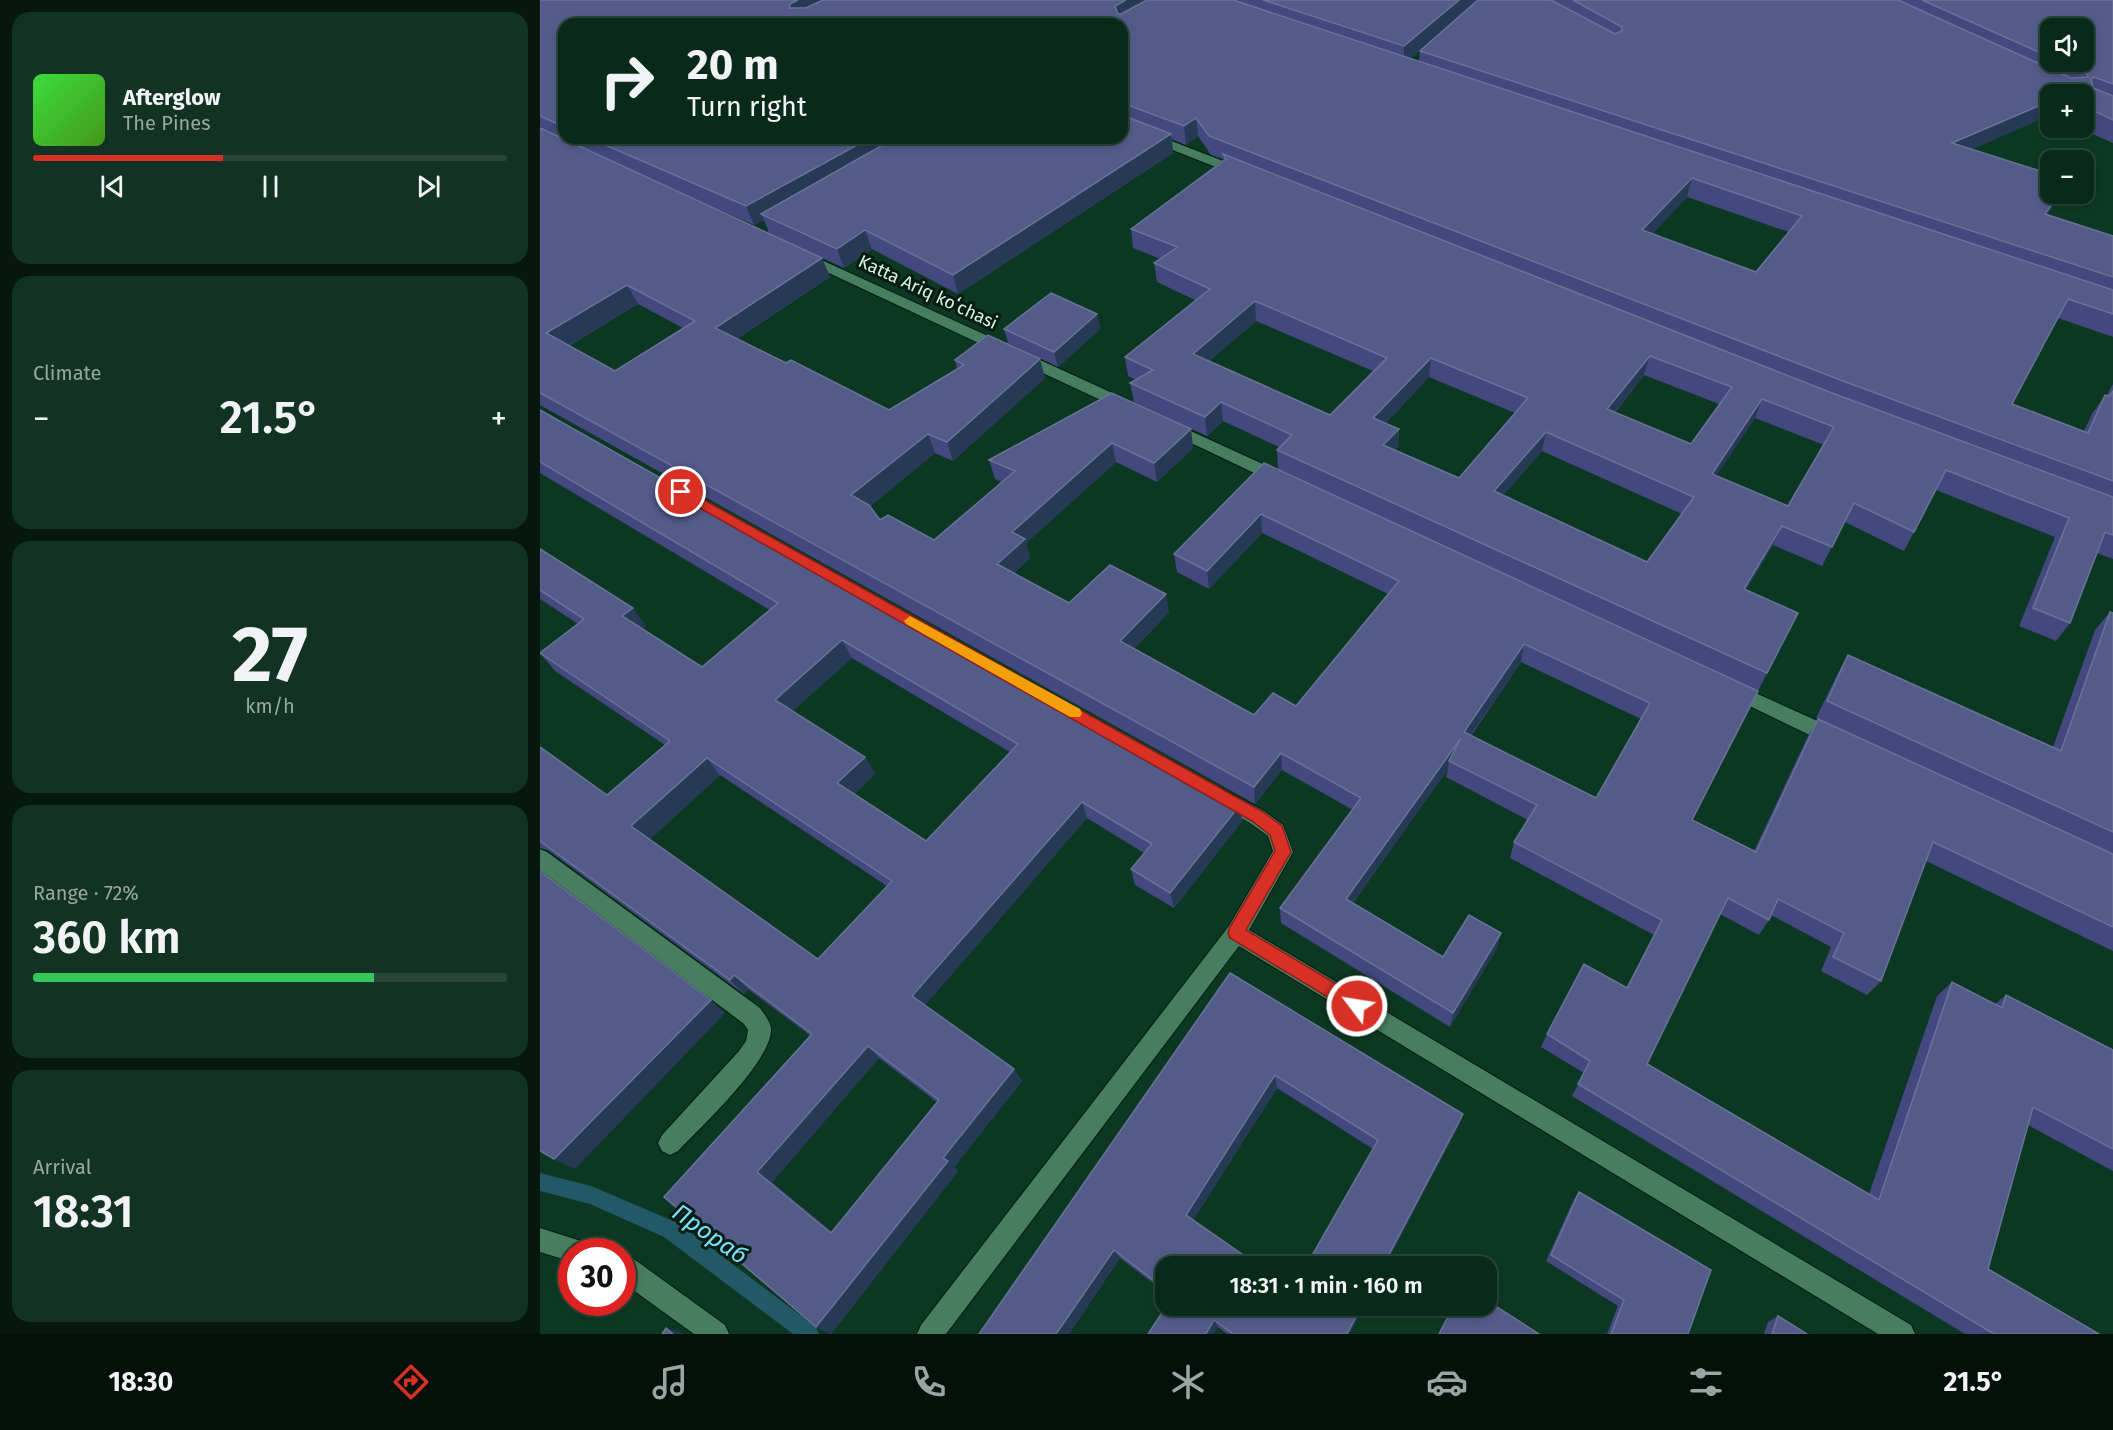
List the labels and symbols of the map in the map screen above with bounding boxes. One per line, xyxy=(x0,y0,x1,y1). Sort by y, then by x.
street label: Katta Ariq koʻchasi xyxy=(855,250,1001,334)
pin xyxy=(655,466,706,517)
position arrow xyxy=(1325,974,1389,1038)
water label: Прораб xyxy=(667,1198,753,1270)
speed limit sign: 30 xyxy=(558,1238,636,1316)

